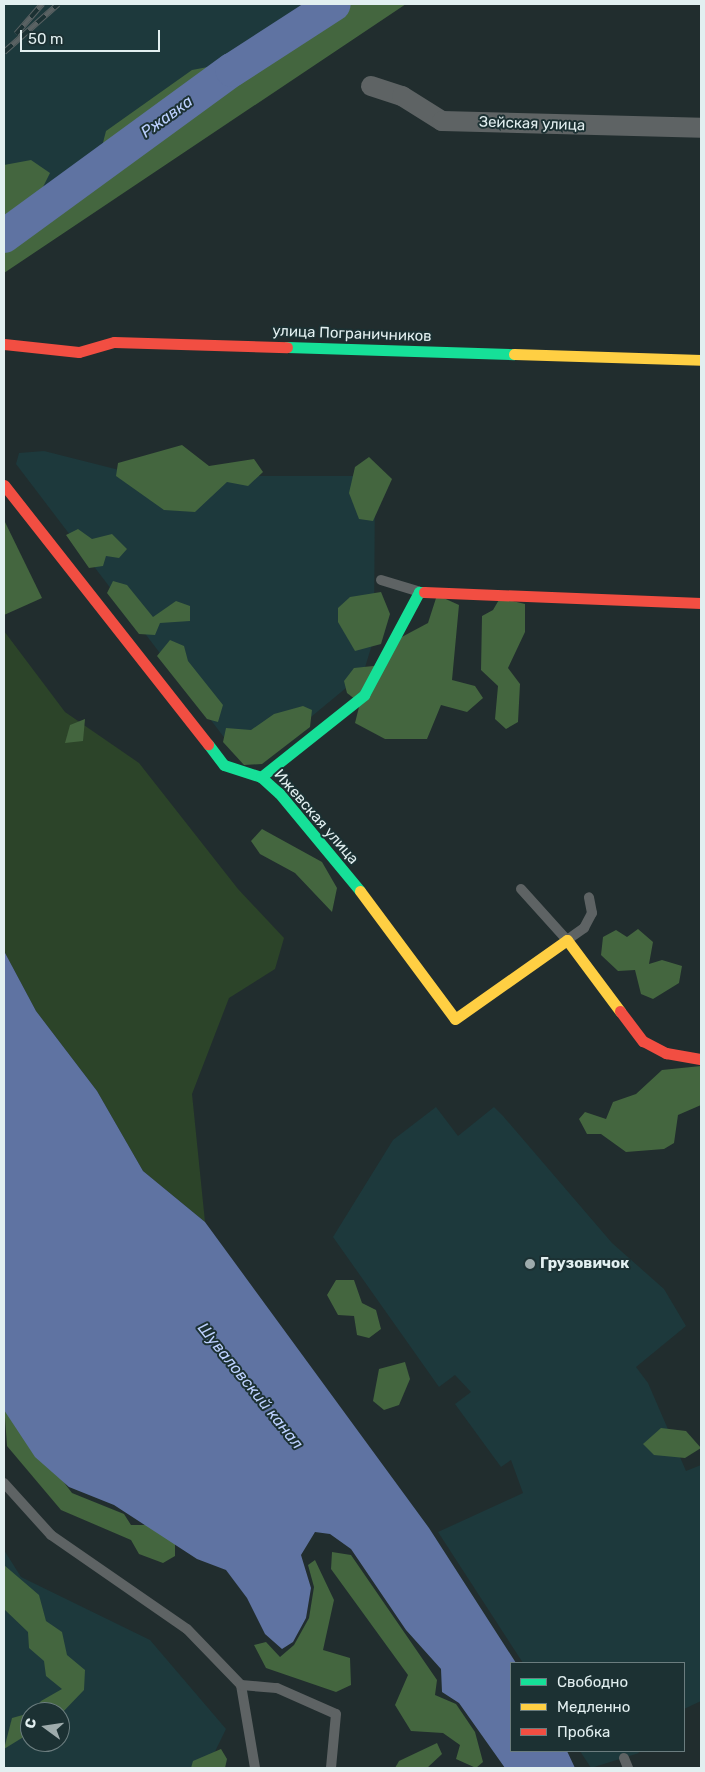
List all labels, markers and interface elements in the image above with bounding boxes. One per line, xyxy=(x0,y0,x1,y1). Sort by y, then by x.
scale bar xyxy=(22,20,162,52)
text: 50 m xyxy=(28,30,63,48)
water label: Ржавка xyxy=(137,92,197,142)
street label: Зейская улица xyxy=(478,113,586,135)
street label: улица Пограничников xyxy=(272,322,432,346)
street label: Ижевская улица xyxy=(270,766,362,868)
place label: Грузовичок xyxy=(540,1255,629,1273)
marker: Грузовичок xyxy=(524,1258,536,1270)
water label: Шуваловский канал xyxy=(193,1319,307,1453)
legend xyxy=(510,1662,685,1752)
text: Свободно xyxy=(557,1673,628,1691)
text: Медленно xyxy=(557,1698,630,1716)
north arrow xyxy=(20,1702,70,1752)
text: С xyxy=(21,1717,40,1730)
text: Пробка xyxy=(557,1723,610,1741)

